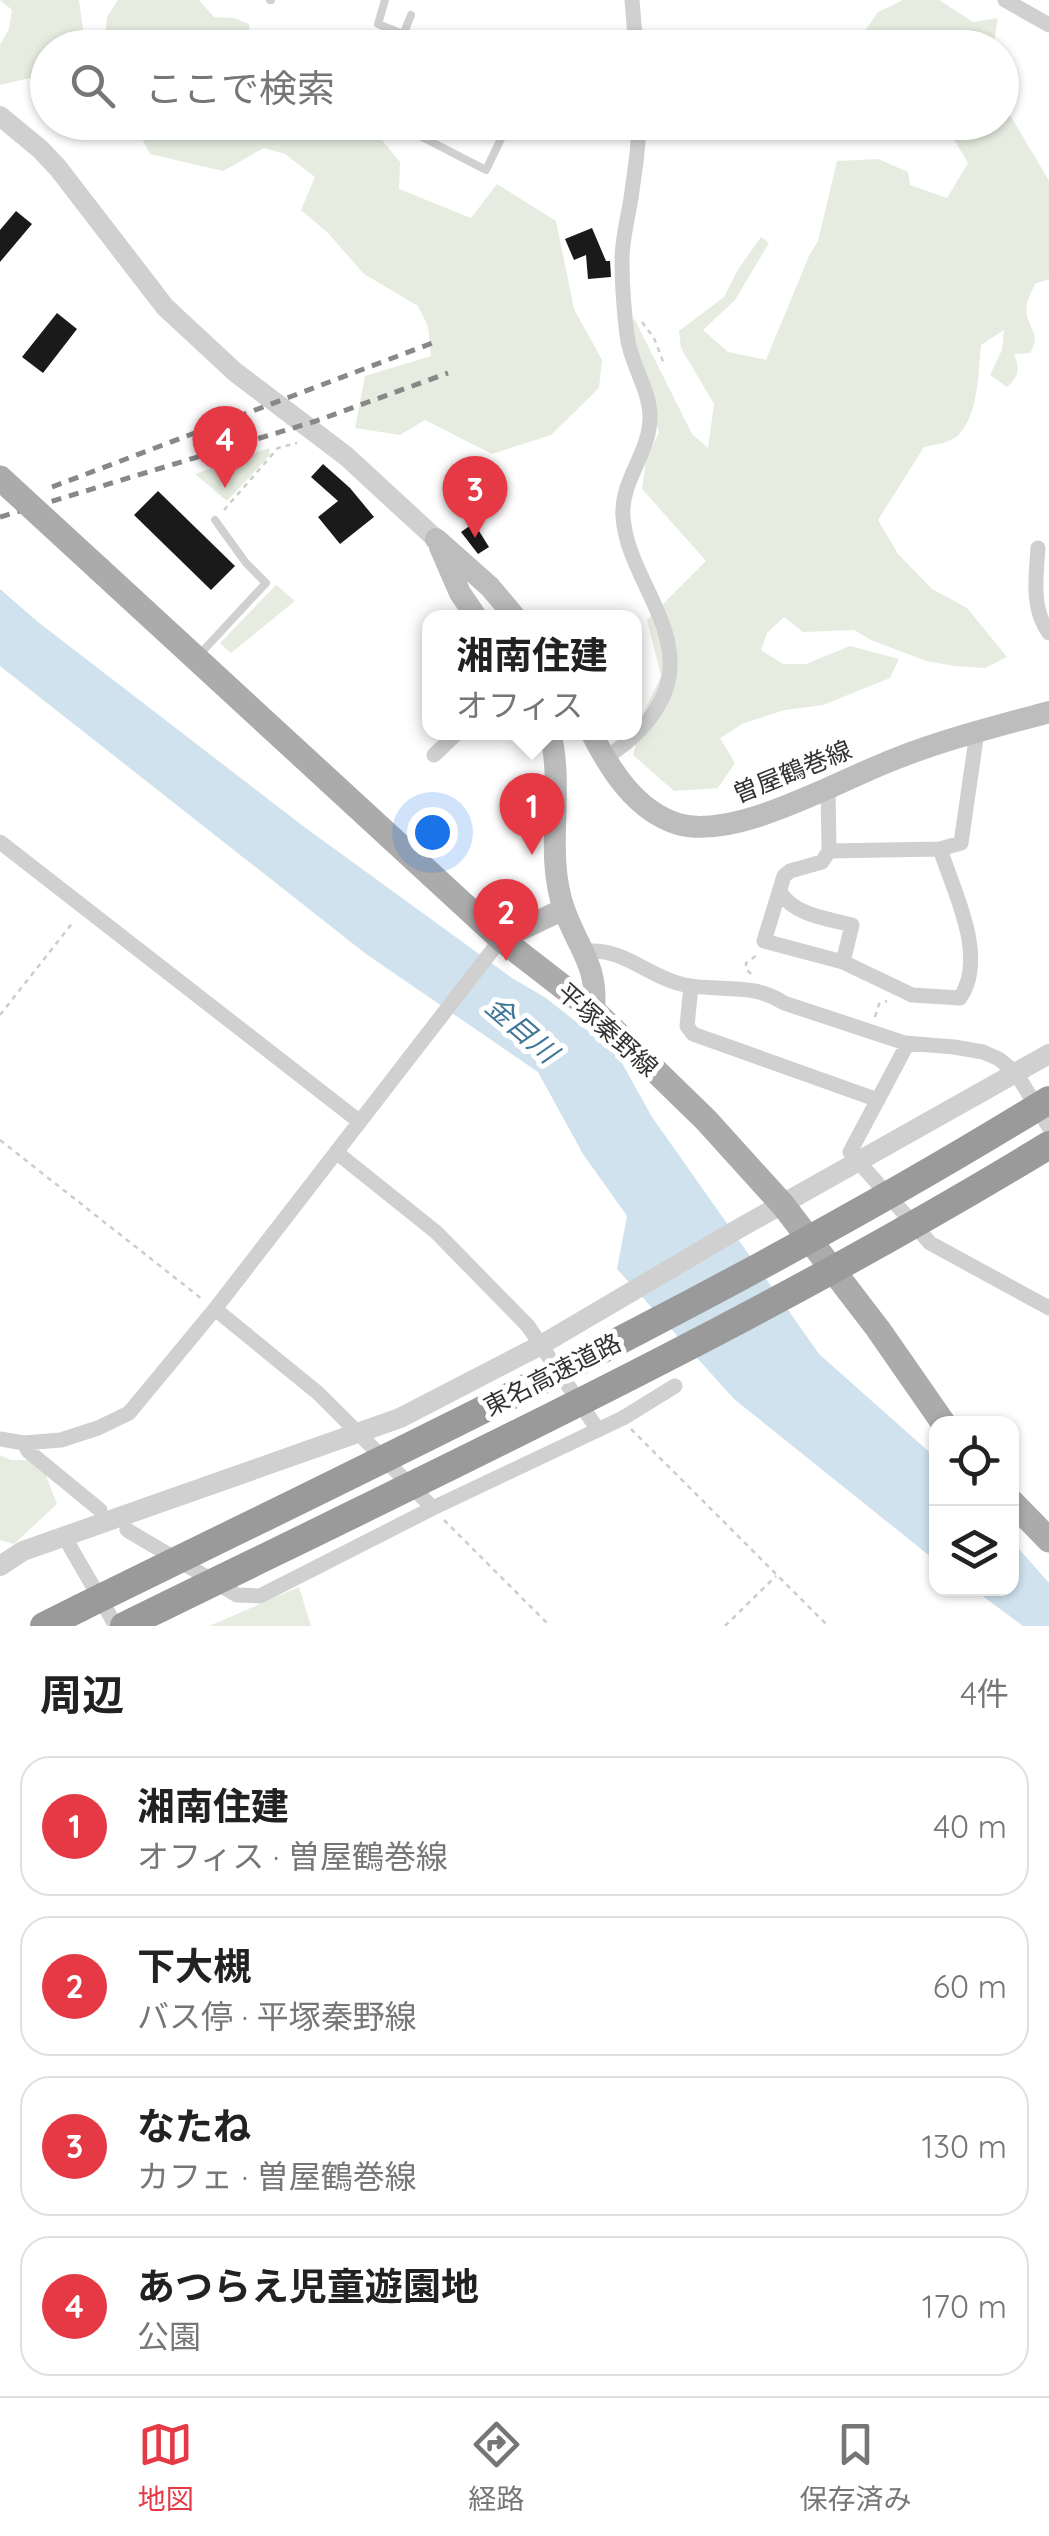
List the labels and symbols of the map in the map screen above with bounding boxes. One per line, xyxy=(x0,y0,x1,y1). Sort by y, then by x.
pin: 4 xyxy=(192,406,258,488)
pin: 3 xyxy=(442,456,508,538)
street label: 曽屋鶴巻線 xyxy=(728,733,856,809)
pin: 1 xyxy=(500,772,564,855)
your location xyxy=(407,807,458,858)
pin: 2 xyxy=(474,878,538,961)
street label: 平塚秦野線 xyxy=(551,976,665,1082)
water label: 金目川 xyxy=(479,988,567,1072)
street label: 東名高速道路 xyxy=(478,1326,626,1422)

